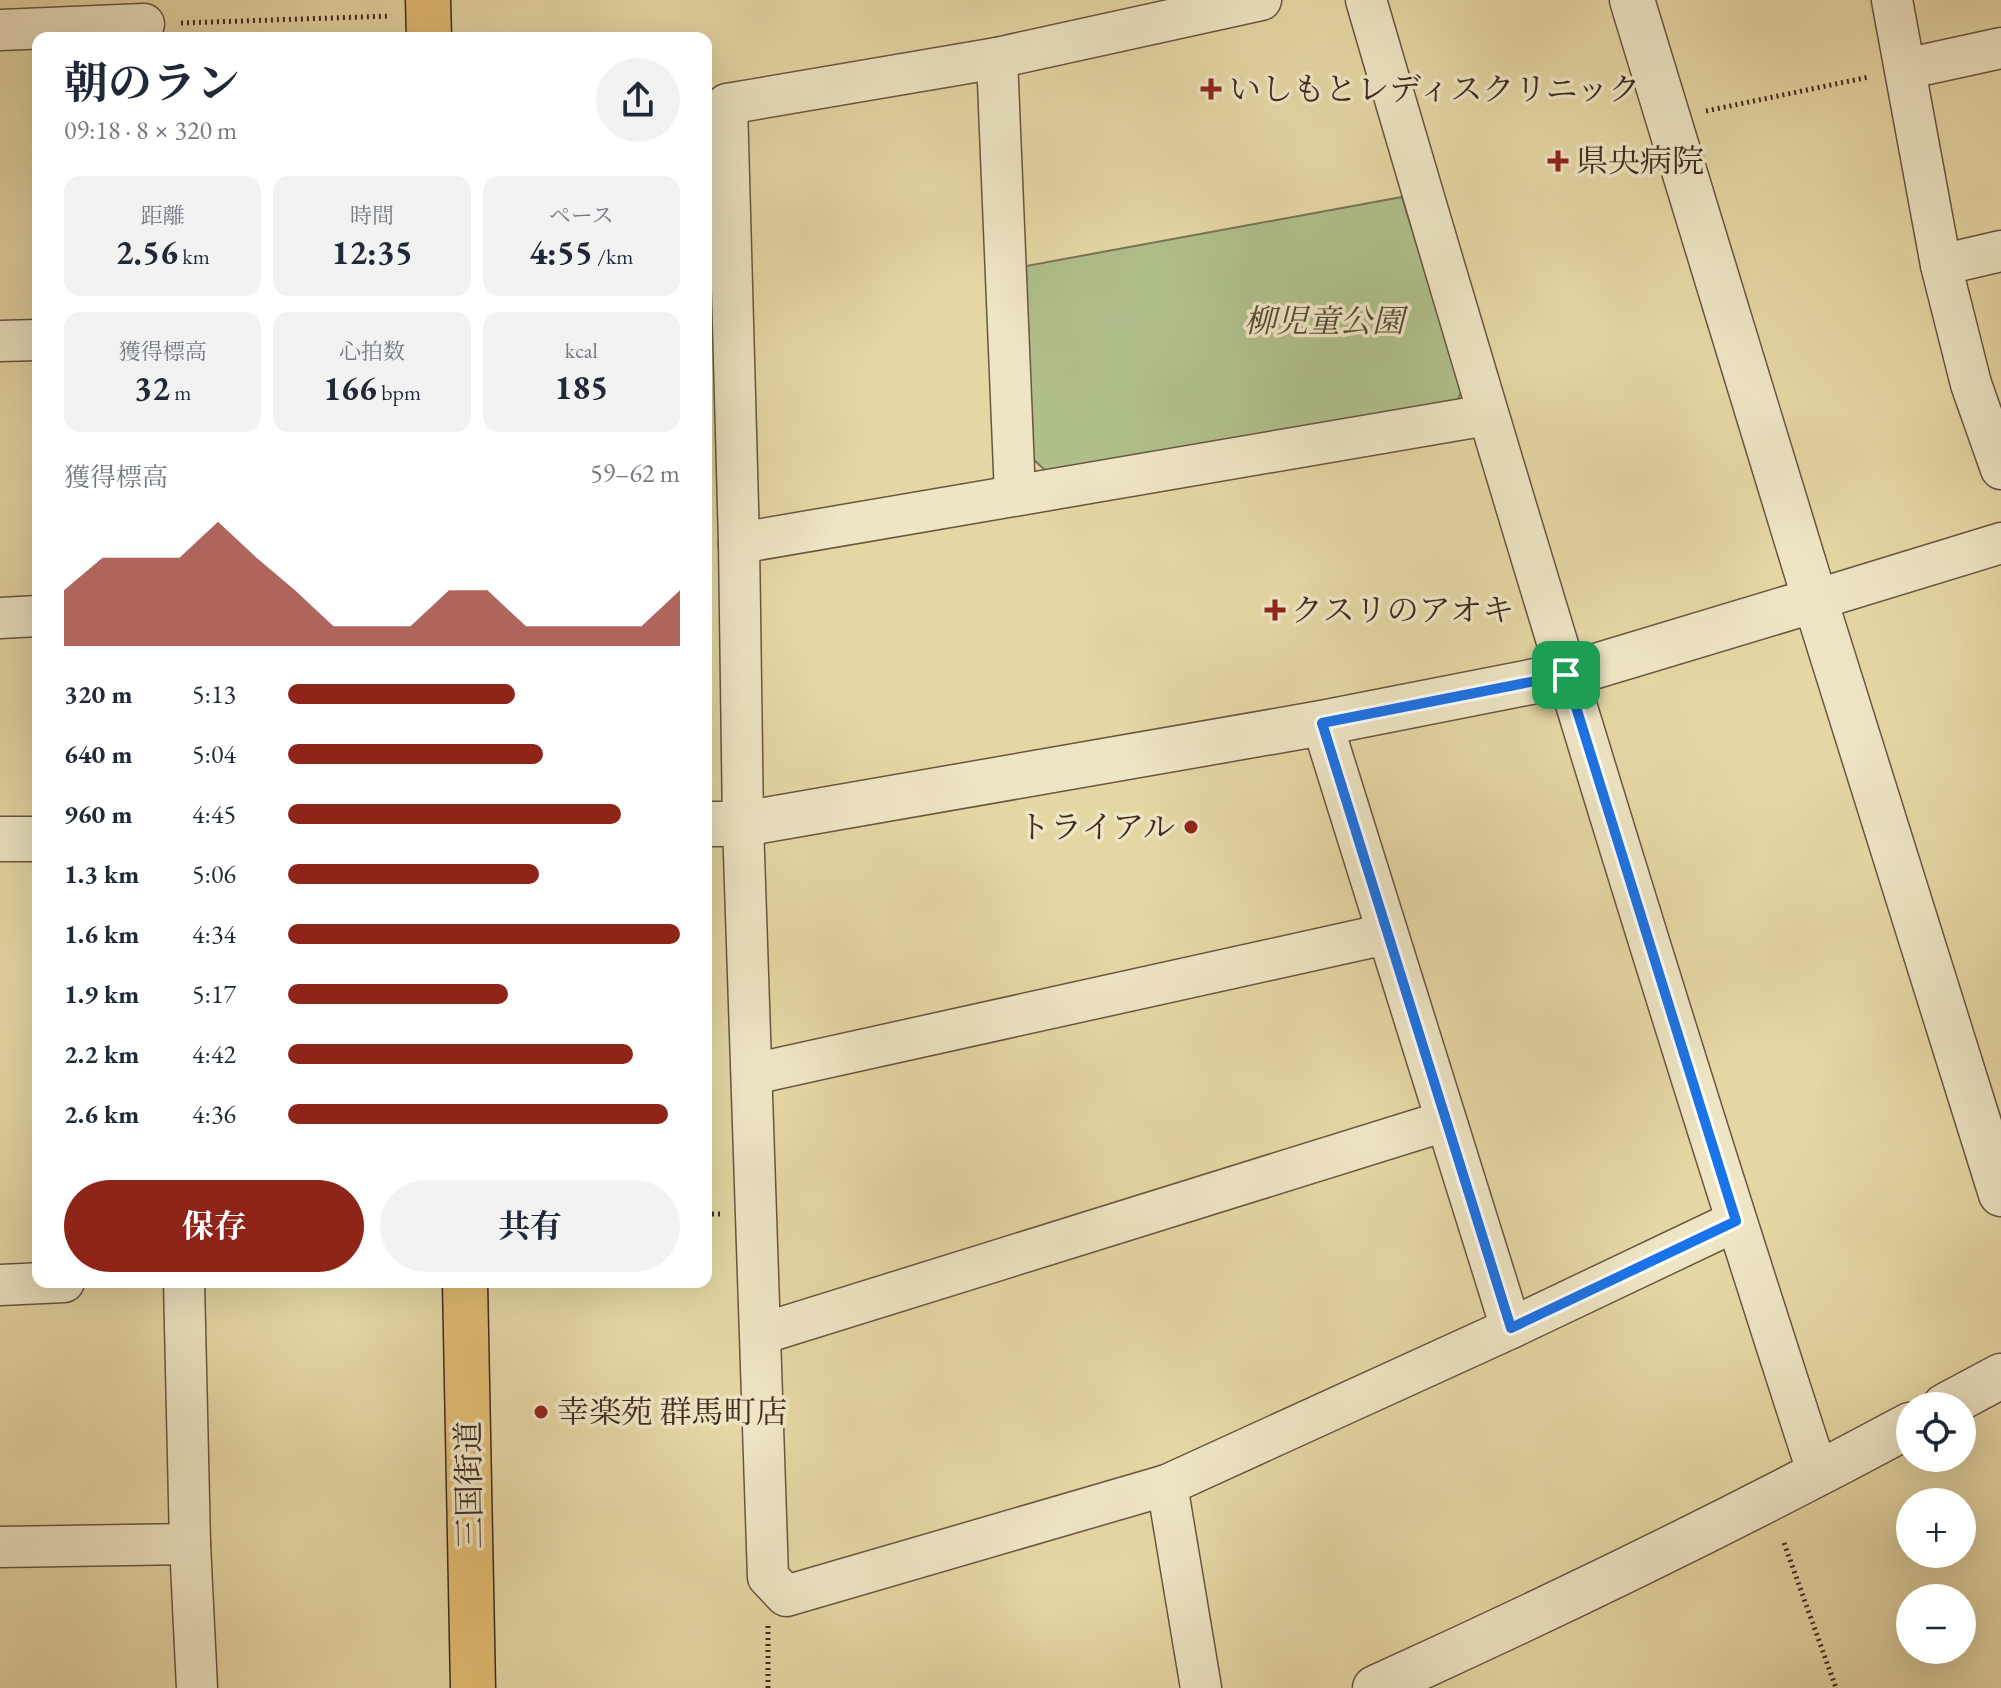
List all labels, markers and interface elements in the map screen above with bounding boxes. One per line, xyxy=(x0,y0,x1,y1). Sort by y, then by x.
text: 朝のラン xyxy=(64,54,240,111)
button: share xyxy=(596,58,680,142)
place label: いしもとレディスクリニック xyxy=(1229,68,1641,110)
marker: いしもとレディスクリニック xyxy=(1200,78,1222,100)
text: 09:18 · 8 × 320 m xyxy=(64,113,237,147)
place label: 県央病院 xyxy=(1576,140,1704,182)
marker: 県央病院 xyxy=(1547,150,1569,172)
text: 距離 xyxy=(141,201,185,230)
text: 時間 xyxy=(350,201,394,230)
text: ペース xyxy=(549,201,614,230)
text: 2.56 xyxy=(116,230,178,274)
text: 12:35 xyxy=(331,230,413,274)
text: 4:55 xyxy=(529,230,593,274)
text: km xyxy=(178,242,210,271)
text: /km xyxy=(593,242,633,271)
park label: 柳児童公園 xyxy=(1244,300,1409,342)
text: kcal xyxy=(565,336,598,365)
text: 獲得標高 xyxy=(119,337,207,366)
text: 心拍数 xyxy=(339,337,405,366)
text: 185 xyxy=(554,365,608,409)
text: 32 xyxy=(134,366,170,410)
text: 166 xyxy=(323,366,377,410)
text: m xyxy=(170,378,191,407)
text: bpm xyxy=(377,378,421,407)
text: 59–62 m xyxy=(590,456,680,490)
text: 獲得標高 xyxy=(64,460,168,494)
place label: クスリのアオキ xyxy=(1291,589,1514,631)
marker: クスリのアオキ xyxy=(1266,601,1284,619)
pin xyxy=(1532,641,1600,709)
icon: arrive xyxy=(1544,653,1588,697)
text: 320 m xyxy=(64,677,132,711)
text: 5:13 xyxy=(192,677,236,711)
text: 640 m xyxy=(64,737,132,771)
text: 5:04 xyxy=(192,737,236,771)
text: 960 m xyxy=(64,797,132,831)
text: 4:45 xyxy=(192,797,236,831)
place label: トライアル xyxy=(1018,806,1175,848)
marker: トライアル xyxy=(1182,818,1200,836)
text: 1.3 km xyxy=(64,857,139,891)
text: 5:06 xyxy=(192,857,236,891)
text: 1.6 km xyxy=(64,917,139,951)
text: 4:34 xyxy=(192,917,236,951)
text: 1.9 km xyxy=(64,977,139,1011)
text: 5:17 xyxy=(192,977,236,1011)
text: 2.2 km xyxy=(64,1037,139,1071)
text: 4:42 xyxy=(192,1037,236,1071)
text: 2.6 km xyxy=(64,1097,139,1131)
text: 4:36 xyxy=(192,1097,236,1131)
button: 保存 xyxy=(64,1180,364,1272)
button: 共有 xyxy=(380,1180,680,1272)
place label: 幸楽苑 群馬町店 xyxy=(557,1391,787,1433)
map controls xyxy=(1896,1392,1976,1664)
button: locate xyxy=(1896,1392,1976,1472)
marker: 幸楽苑 群馬町店 xyxy=(532,1403,550,1421)
street label: 三国街道 xyxy=(447,1421,491,1549)
button: + xyxy=(1896,1488,1976,1568)
button: − xyxy=(1896,1584,1976,1664)

